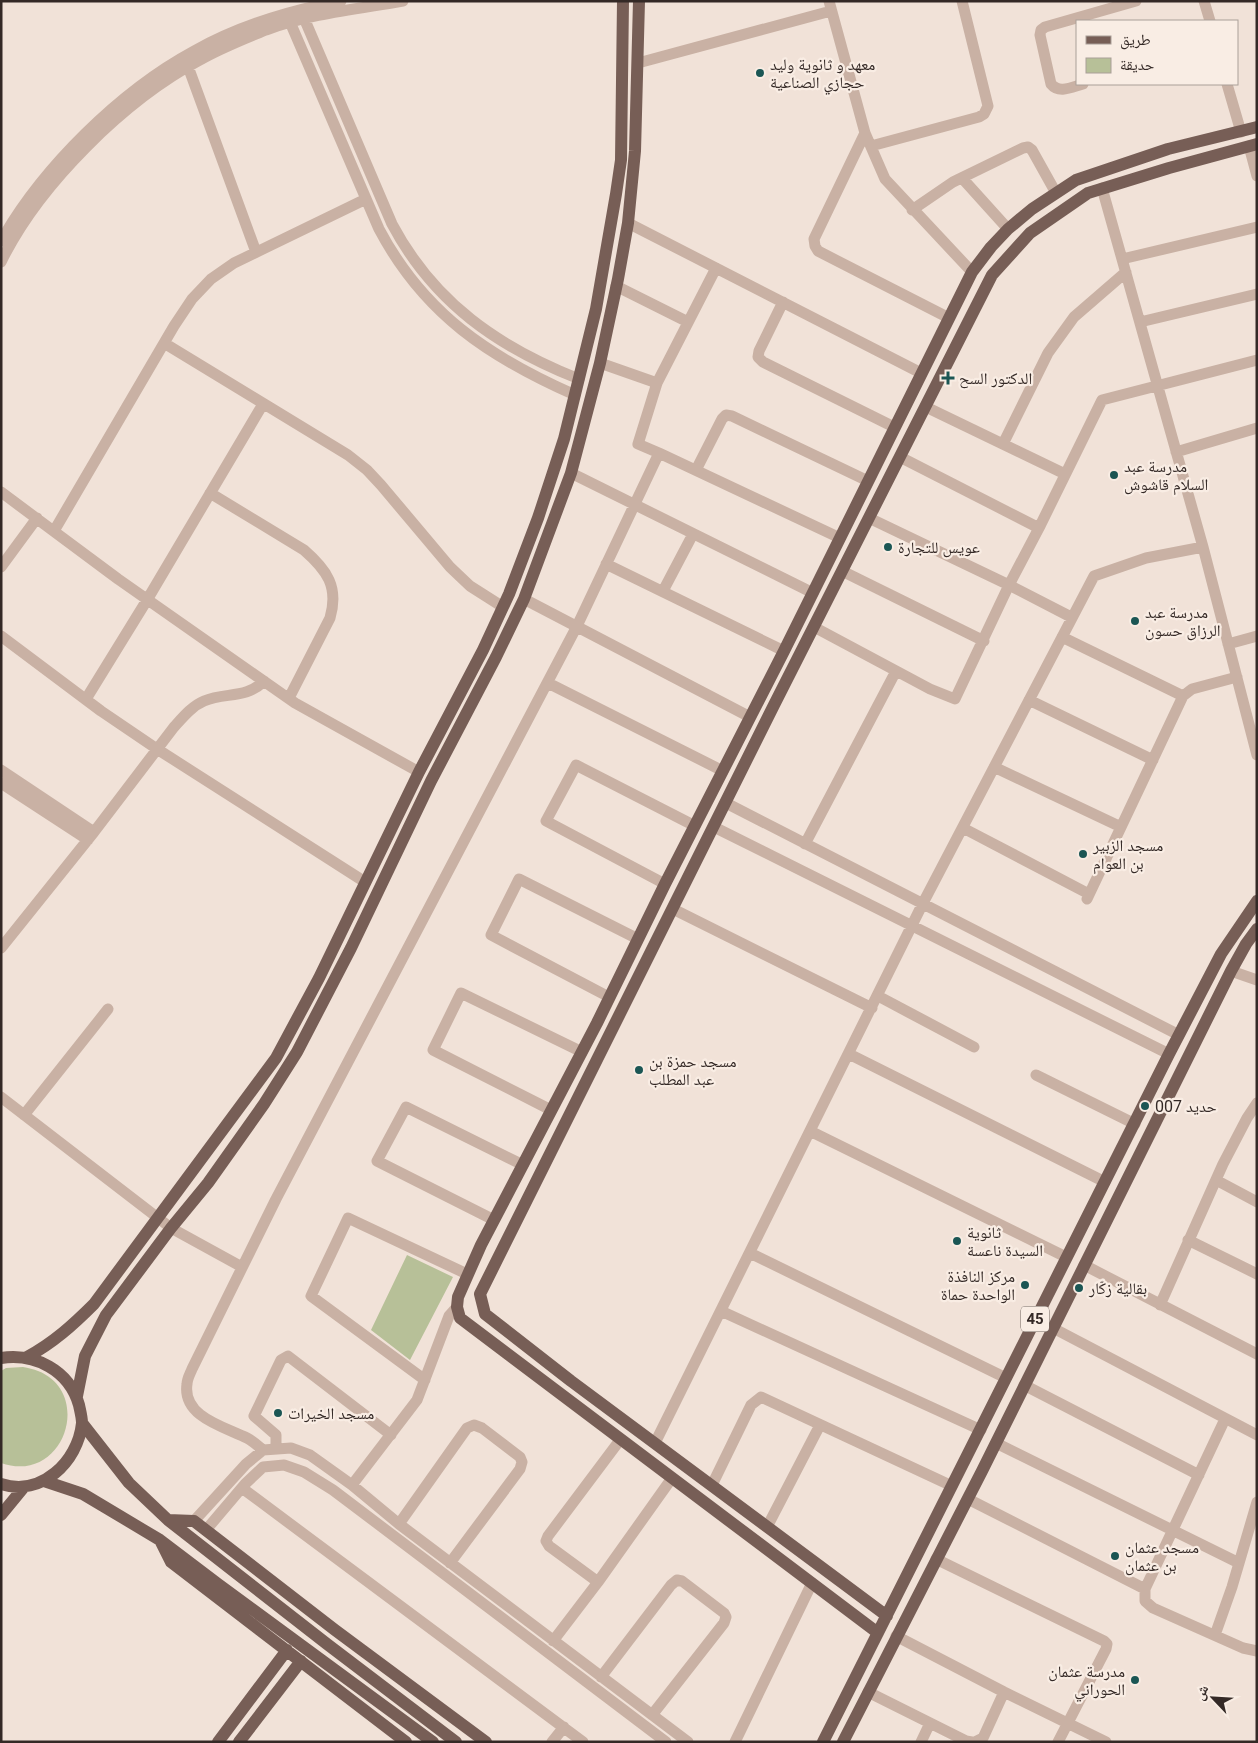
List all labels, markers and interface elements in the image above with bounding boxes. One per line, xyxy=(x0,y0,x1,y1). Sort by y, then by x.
legend xyxy=(1076,20,1238,85)
text: طريق xyxy=(1120,31,1151,50)
place label: معهد و ثانوية وليد حجازي الصناعية xyxy=(770,55,875,95)
text: حديقة xyxy=(1120,56,1155,74)
marker: معهد و ثانوية وليد حجازي الصناعية xyxy=(754,67,766,79)
place label: الدكتور السح xyxy=(959,369,1032,389)
marker: الدكتور السح xyxy=(941,371,955,385)
place label: مدرسة عبد السلام قاشوش xyxy=(1124,457,1208,495)
marker: مدرسة عبد السلام قاشوش xyxy=(1108,469,1120,481)
place label: عويس للتجارة xyxy=(898,538,980,558)
marker: عويس للتجارة xyxy=(882,541,894,553)
place label: مدرسة عبد الرزاق حسون xyxy=(1145,603,1221,641)
marker: مدرسة عبد الرزاق حسون xyxy=(1129,615,1141,627)
place label: مسجد الزبير بن العوام xyxy=(1092,836,1163,874)
marker: مسجد الزبير بن العوام xyxy=(1077,848,1089,860)
place label: مسجد حمزة بن عبد المطلب xyxy=(649,1052,737,1089)
marker: مسجد حمزة بن عبد المطلب xyxy=(633,1064,645,1076)
place label: حديد 007 xyxy=(1155,1097,1217,1116)
marker: حديد 007 xyxy=(1139,1100,1151,1112)
place label: ثانوية السيدة ناعسة xyxy=(967,1223,1043,1260)
marker: ثانوية السيدة ناعسة xyxy=(951,1235,963,1247)
place label: مركز النافذة الواحدة حماة xyxy=(941,1267,1015,1304)
marker: مركز النافذة الواحدة حماة xyxy=(1019,1279,1031,1291)
place label: بقالية زكّار xyxy=(1088,1279,1147,1298)
marker: بقالية زكّار xyxy=(1073,1282,1085,1294)
road number: 45 xyxy=(1021,1306,1049,1332)
place label: مسجد الخيرات xyxy=(288,1404,374,1423)
marker: مسجد الخيرات xyxy=(272,1407,284,1419)
place label: مسجد عثمان بن عثمان xyxy=(1125,1538,1199,1576)
marker: مسجد عثمان بن عثمان xyxy=(1109,1550,1121,1562)
place label: مدرسة عثمان الحوراني xyxy=(1048,1662,1125,1702)
north arrow xyxy=(1188,1673,1238,1723)
marker: مدرسة عثمان الحوراني xyxy=(1129,1674,1141,1686)
text: ش xyxy=(1191,1682,1213,1703)

